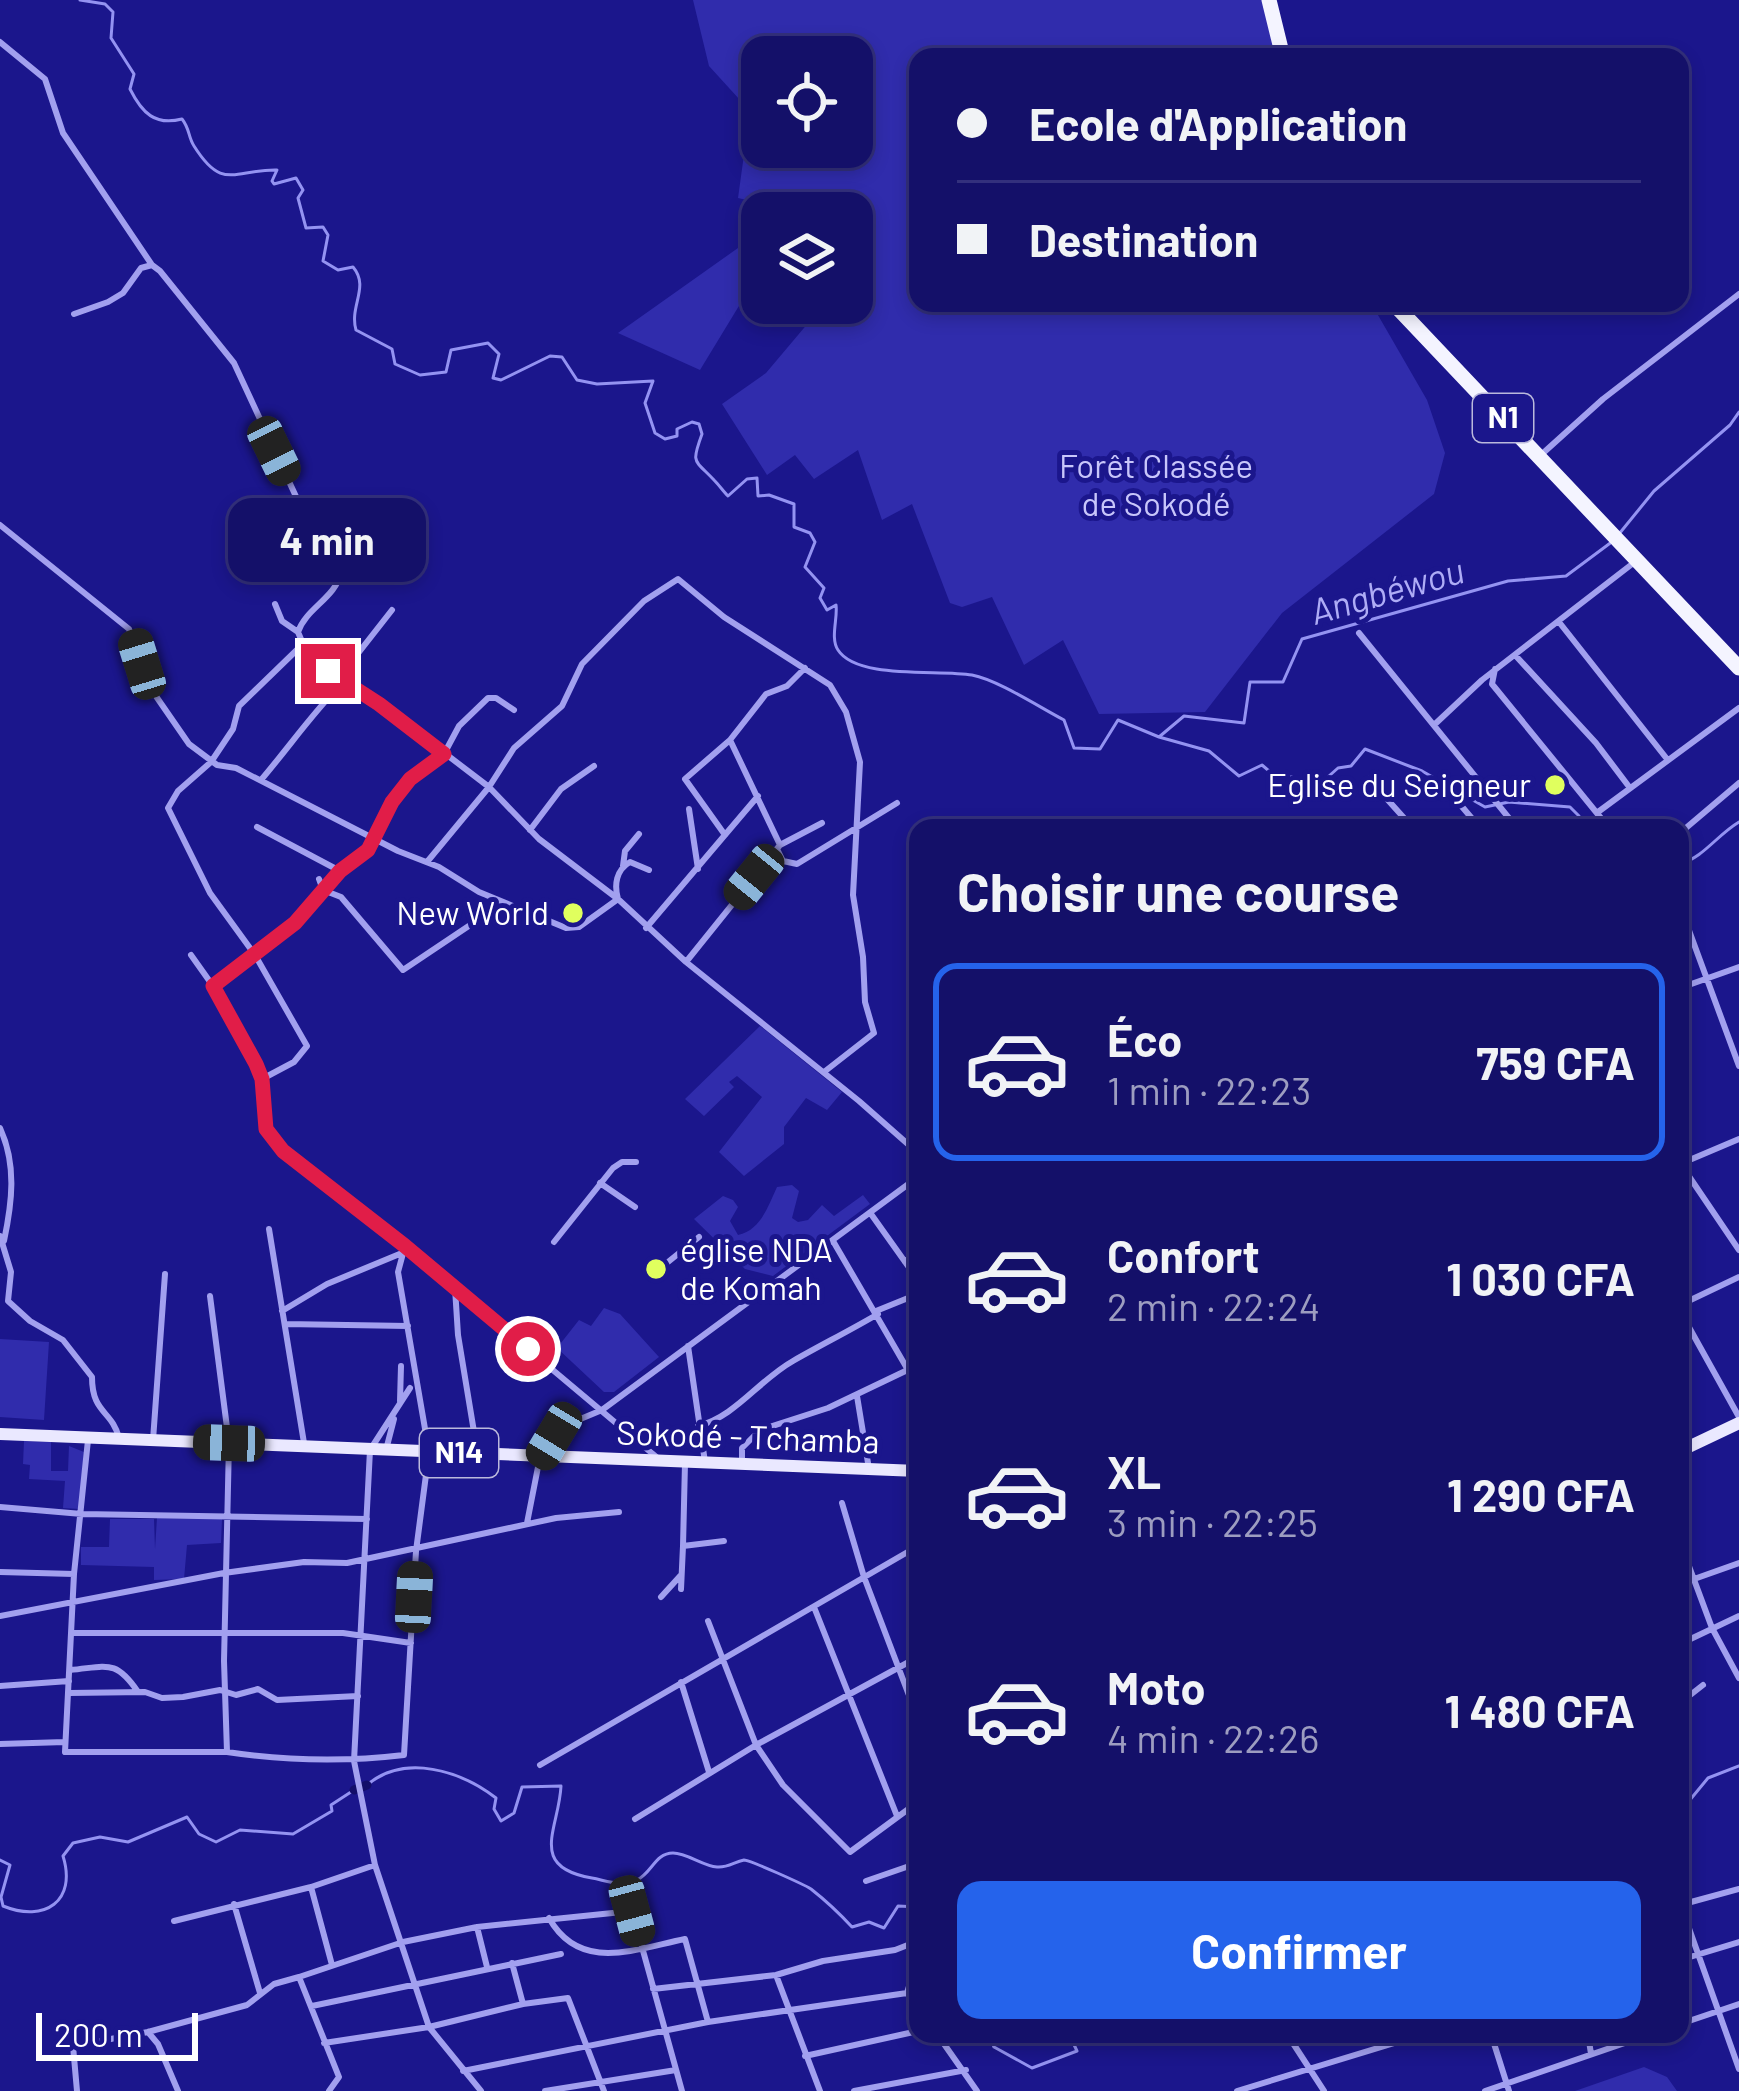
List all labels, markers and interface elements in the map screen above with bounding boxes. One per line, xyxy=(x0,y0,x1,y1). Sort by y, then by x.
map controls xyxy=(741,36,873,324)
button: locate xyxy=(741,36,873,168)
text: Ecole d'Application xyxy=(1029,96,1407,150)
button: layers xyxy=(741,192,873,324)
text: Destination xyxy=(1029,212,1258,266)
road number: N1 xyxy=(1473,394,1533,442)
car xyxy=(242,411,306,491)
park label: Forêt Classée de Sokodé xyxy=(1059,445,1253,523)
callout: 4 min xyxy=(229,497,427,581)
text: 4 min xyxy=(279,516,375,563)
water label: Angbéwou xyxy=(1305,547,1468,632)
car xyxy=(114,624,170,704)
route end xyxy=(301,644,355,698)
place label: Eglise du Seigneur xyxy=(1267,764,1531,804)
marker: Eglise du Seigneur xyxy=(1542,772,1568,798)
car xyxy=(717,838,791,916)
text: Choisir une course xyxy=(957,858,1400,923)
place label: New World xyxy=(396,892,549,932)
marker: New World xyxy=(560,900,586,926)
icon: car xyxy=(963,1008,1071,1116)
text: Éco xyxy=(1107,1012,1182,1066)
text: 759 CFA xyxy=(1476,1035,1635,1089)
text: 1 min · 22:23 xyxy=(1107,1066,1311,1113)
icon: car xyxy=(963,1224,1071,1332)
text: Confort xyxy=(1107,1228,1260,1282)
place label: église NDA de Komah xyxy=(680,1229,833,1307)
text: 1 030 CFA xyxy=(1446,1251,1635,1305)
marker: église NDA de Komah xyxy=(643,1256,669,1282)
text: 2 min · 22:24 xyxy=(1107,1282,1320,1329)
route start xyxy=(501,1322,555,1376)
car xyxy=(520,1396,588,1476)
street label: Sokodé - Tchamba xyxy=(616,1411,880,1461)
car xyxy=(192,1424,266,1462)
road number: N14 xyxy=(420,1429,498,1477)
icon: car xyxy=(963,1440,1071,1548)
text: XL xyxy=(1107,1444,1161,1498)
text: 1 290 CFA xyxy=(1447,1467,1635,1521)
text: 3 min · 22:25 xyxy=(1107,1498,1318,1545)
car xyxy=(394,1560,434,1634)
icon: car xyxy=(963,1656,1071,1764)
text: Moto xyxy=(1107,1660,1205,1714)
text: 1 480 CFA xyxy=(1445,1683,1635,1737)
text: 4 min · 22:26 xyxy=(1107,1714,1319,1761)
car xyxy=(605,1872,659,1950)
button: Confirmer xyxy=(957,1881,1641,2019)
scale bar xyxy=(36,2007,198,2060)
text: 200 m xyxy=(54,2014,143,2054)

